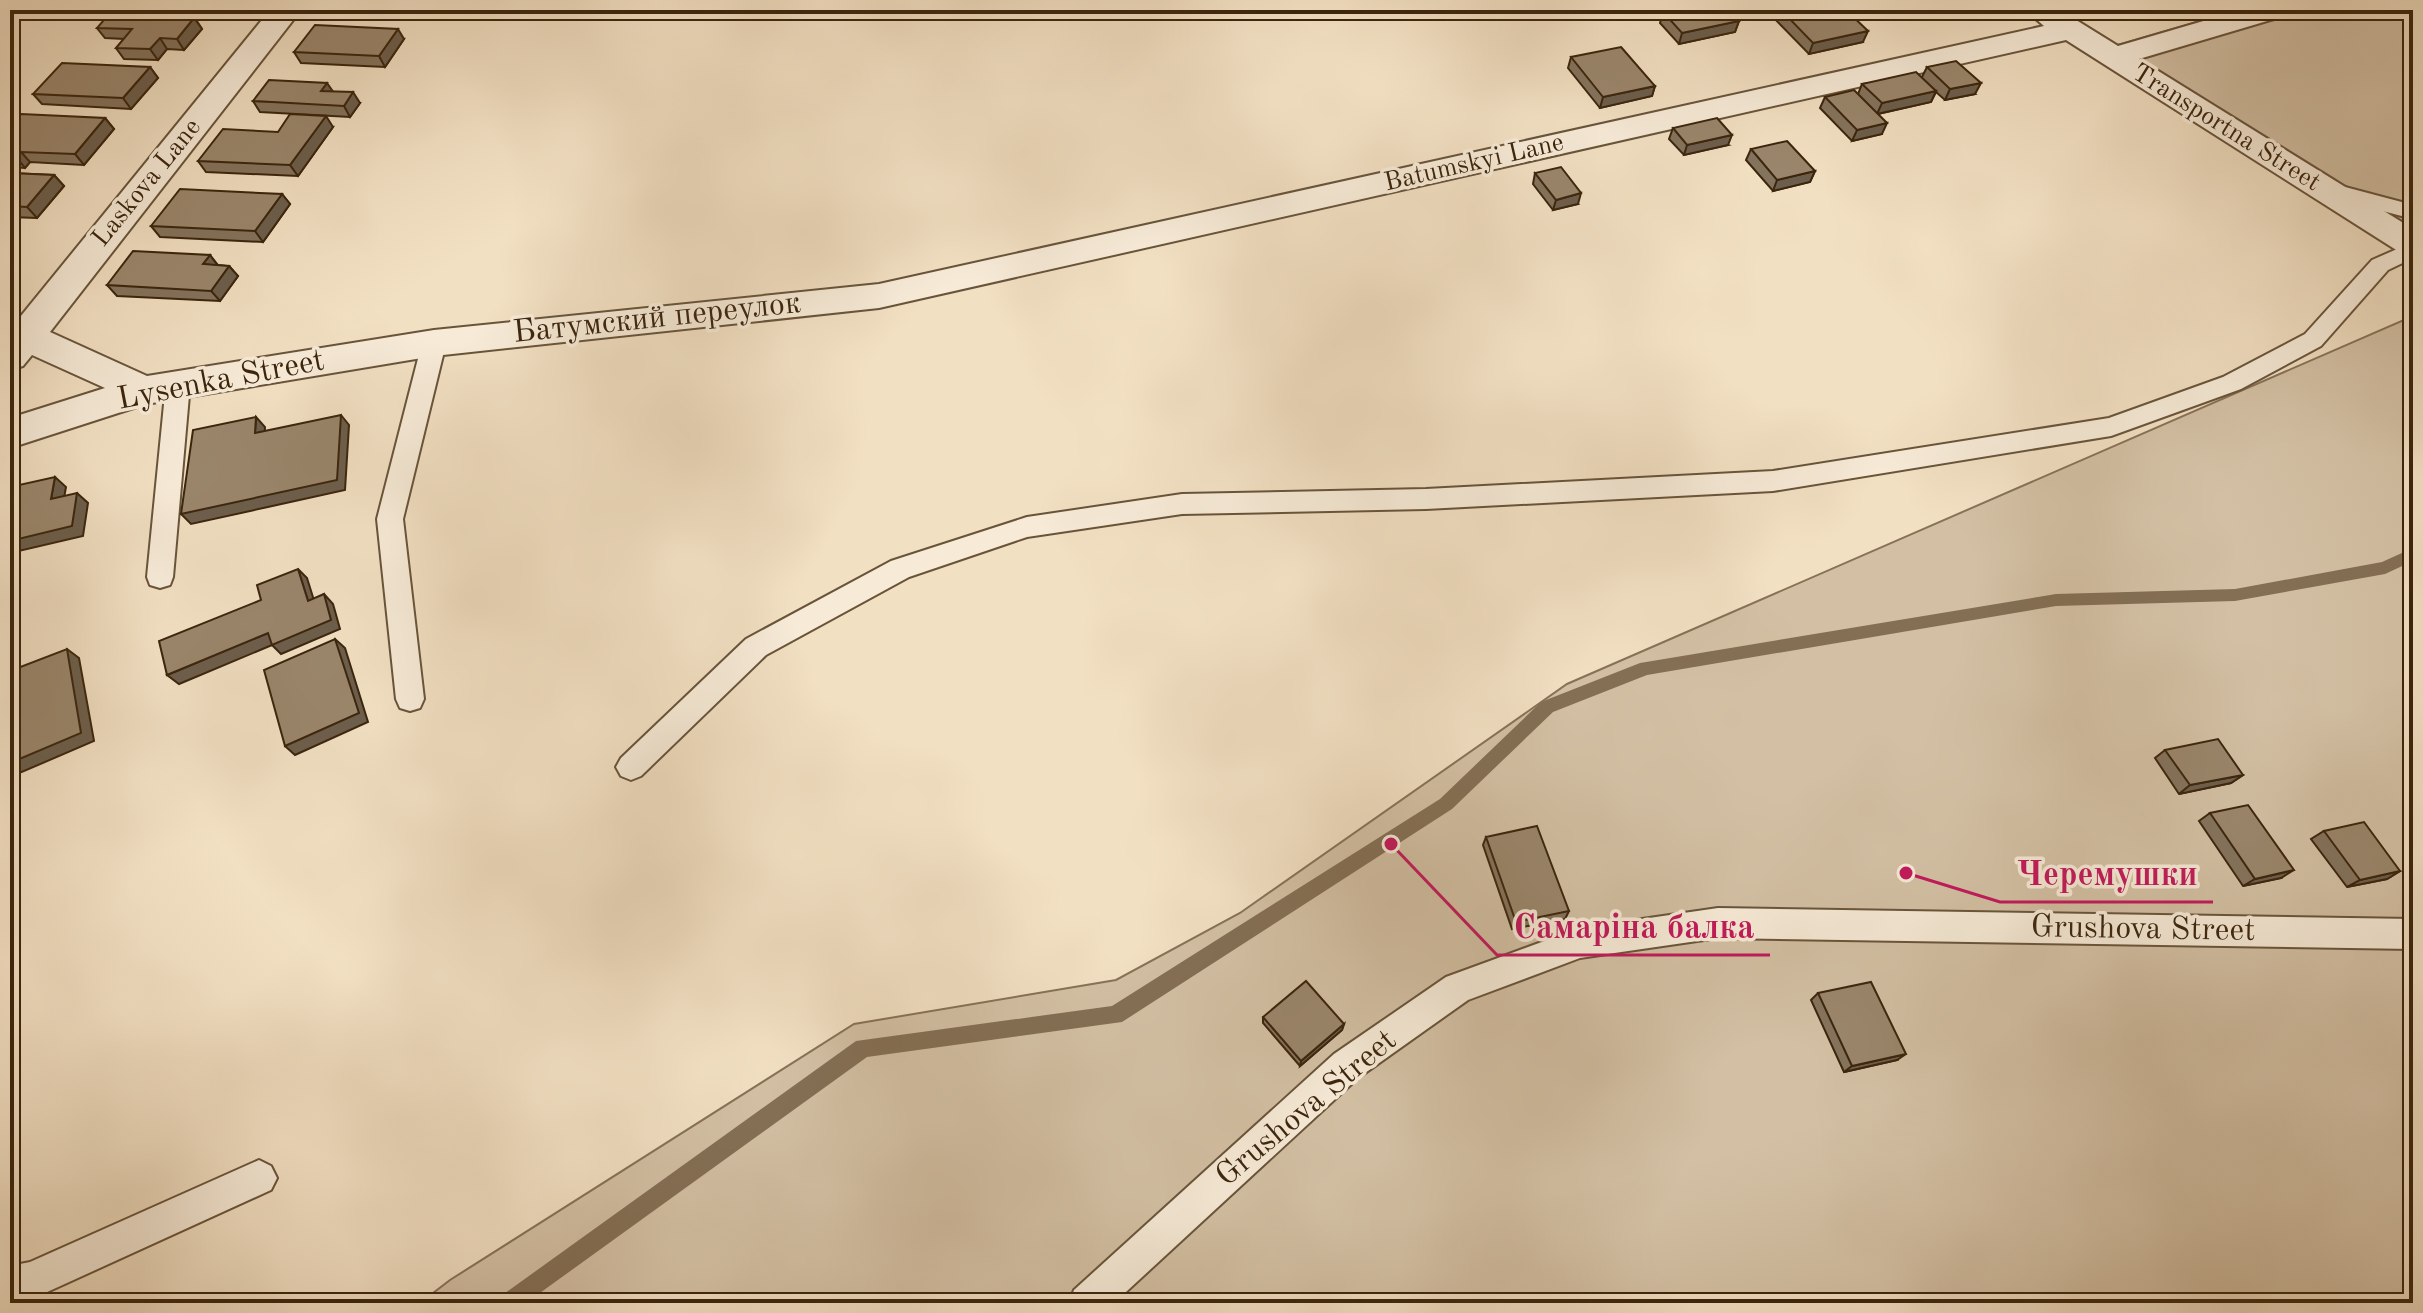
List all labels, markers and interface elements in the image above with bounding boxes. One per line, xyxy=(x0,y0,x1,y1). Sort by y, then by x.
street label: Transportna Street xyxy=(2127,60,2325,196)
street label: Laskova Lane xyxy=(88,114,206,252)
street label: Batumskyi Lane xyxy=(1382,130,1566,196)
street label: Батумский переулок xyxy=(512,288,802,350)
street label: Lysenka Street xyxy=(115,345,327,417)
callout: Черемушки xyxy=(2000,844,2213,902)
text: Черемушки xyxy=(2016,859,2198,893)
callout: Самаріна балка xyxy=(1497,897,1770,955)
text: Самаріна балка xyxy=(1514,912,1754,946)
street label: Grushova Street xyxy=(2030,912,2256,948)
street label: Grushova Street xyxy=(1211,1025,1403,1193)

